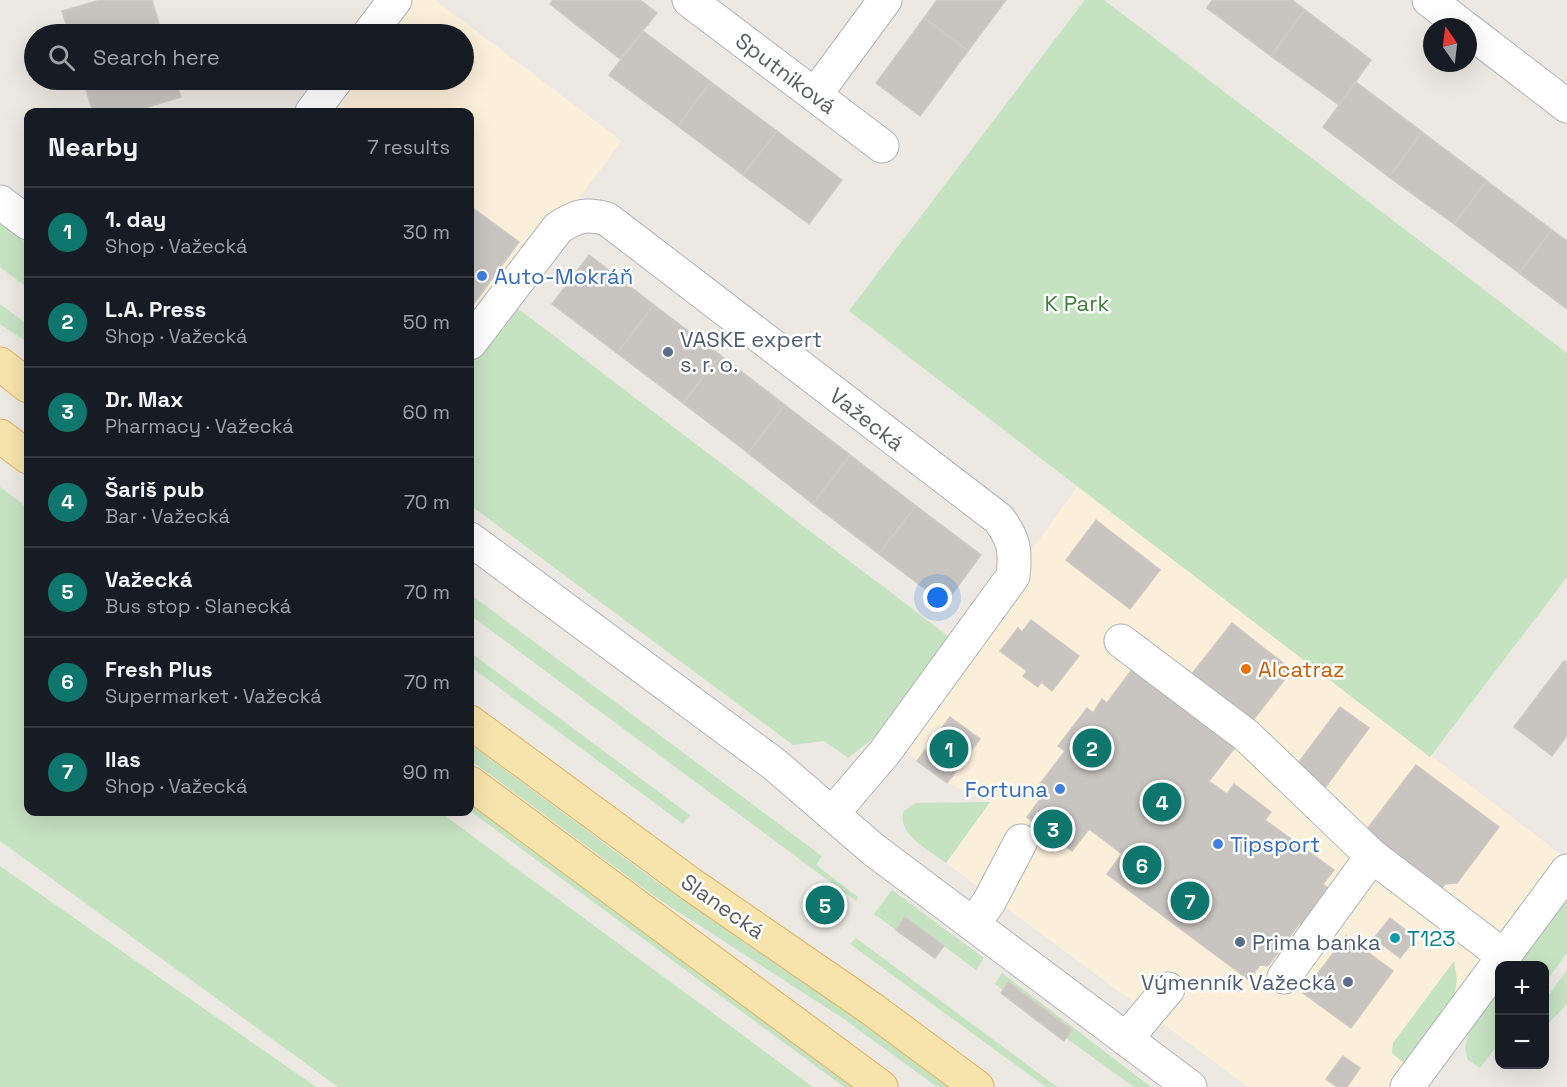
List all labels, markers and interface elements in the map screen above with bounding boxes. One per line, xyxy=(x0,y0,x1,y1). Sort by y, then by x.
north arrow xyxy=(1423,18,1477,72)
search box xyxy=(24,24,474,90)
street label: Sputniková xyxy=(730,26,842,120)
icon: search xyxy=(45,41,78,74)
text: Search here xyxy=(93,43,220,71)
text: Nearby xyxy=(48,130,138,164)
text: 7 results xyxy=(367,134,450,160)
text: 1. day xyxy=(105,205,166,233)
text: 1 xyxy=(63,219,72,245)
text: 30 m xyxy=(403,219,450,245)
text: Shop · Važecká xyxy=(105,233,248,259)
place label: Auto-Mokráň xyxy=(494,262,633,290)
marker: Auto-Mokráň xyxy=(475,269,489,283)
park label: K Park xyxy=(1045,289,1110,317)
text: L.A. Press xyxy=(105,295,206,323)
text: 2 xyxy=(62,309,73,335)
text: 50 m xyxy=(403,309,450,335)
text: Shop · Važecká xyxy=(105,323,248,349)
place label: VASKE expert s. r. o. xyxy=(680,325,822,378)
marker: VASKE expert s. r. o. xyxy=(661,345,675,359)
street label: Važecká xyxy=(824,381,910,457)
text: Dr. Max xyxy=(105,385,183,413)
text: 3 xyxy=(61,399,74,425)
text: 60 m xyxy=(403,399,450,425)
text: Pharmacy · Važecká xyxy=(105,413,294,439)
text: Šariš pub xyxy=(105,475,204,503)
text: 4 xyxy=(61,489,74,515)
text: 70 m xyxy=(404,489,450,515)
text: Bar · Važecká xyxy=(105,503,230,529)
text: Važecká xyxy=(105,565,192,593)
text: 5 xyxy=(62,579,74,605)
text: 70 m xyxy=(404,579,450,605)
your location xyxy=(923,583,952,612)
text: Bus stop · Slanecká xyxy=(105,593,291,619)
text: Fresh Plus xyxy=(105,655,213,683)
place label: Alcatraz xyxy=(1258,655,1345,683)
marker: Alcatraz xyxy=(1239,662,1253,676)
text: 6 xyxy=(61,669,74,695)
text: 70 m xyxy=(404,669,450,695)
text: Supermarket · Važecká xyxy=(105,683,322,709)
pin: 1 xyxy=(930,726,968,771)
pin: 2 xyxy=(1072,726,1112,771)
text: Ilas xyxy=(105,745,141,773)
text: 7 xyxy=(62,759,73,785)
text: 90 m xyxy=(403,759,450,785)
text: Shop · Važecká xyxy=(105,773,248,799)
place label: Fortuna xyxy=(965,775,1048,803)
pin: 4 xyxy=(1142,780,1182,824)
marker: Fortuna xyxy=(1053,782,1067,796)
pin: 3 xyxy=(1034,806,1072,852)
place label: Tipsport xyxy=(1230,830,1320,858)
marker: Tipsport xyxy=(1211,837,1225,851)
pin: 6 xyxy=(1122,842,1162,888)
street label: Slanecká xyxy=(676,867,770,945)
pin: 7 xyxy=(1170,878,1210,924)
pin: 5 xyxy=(806,882,844,928)
place label: T123 xyxy=(1407,924,1456,952)
place label: Prima banka xyxy=(1252,928,1381,956)
marker: T123 xyxy=(1388,931,1402,945)
marker: Prima banka xyxy=(1233,935,1247,949)
map controls xyxy=(1495,961,1549,1069)
button: + xyxy=(1495,961,1549,1015)
place label: Výmenník Važecká xyxy=(1141,968,1336,996)
marker: Výmenník Važecká xyxy=(1341,975,1355,989)
button: − xyxy=(1495,1015,1549,1069)

